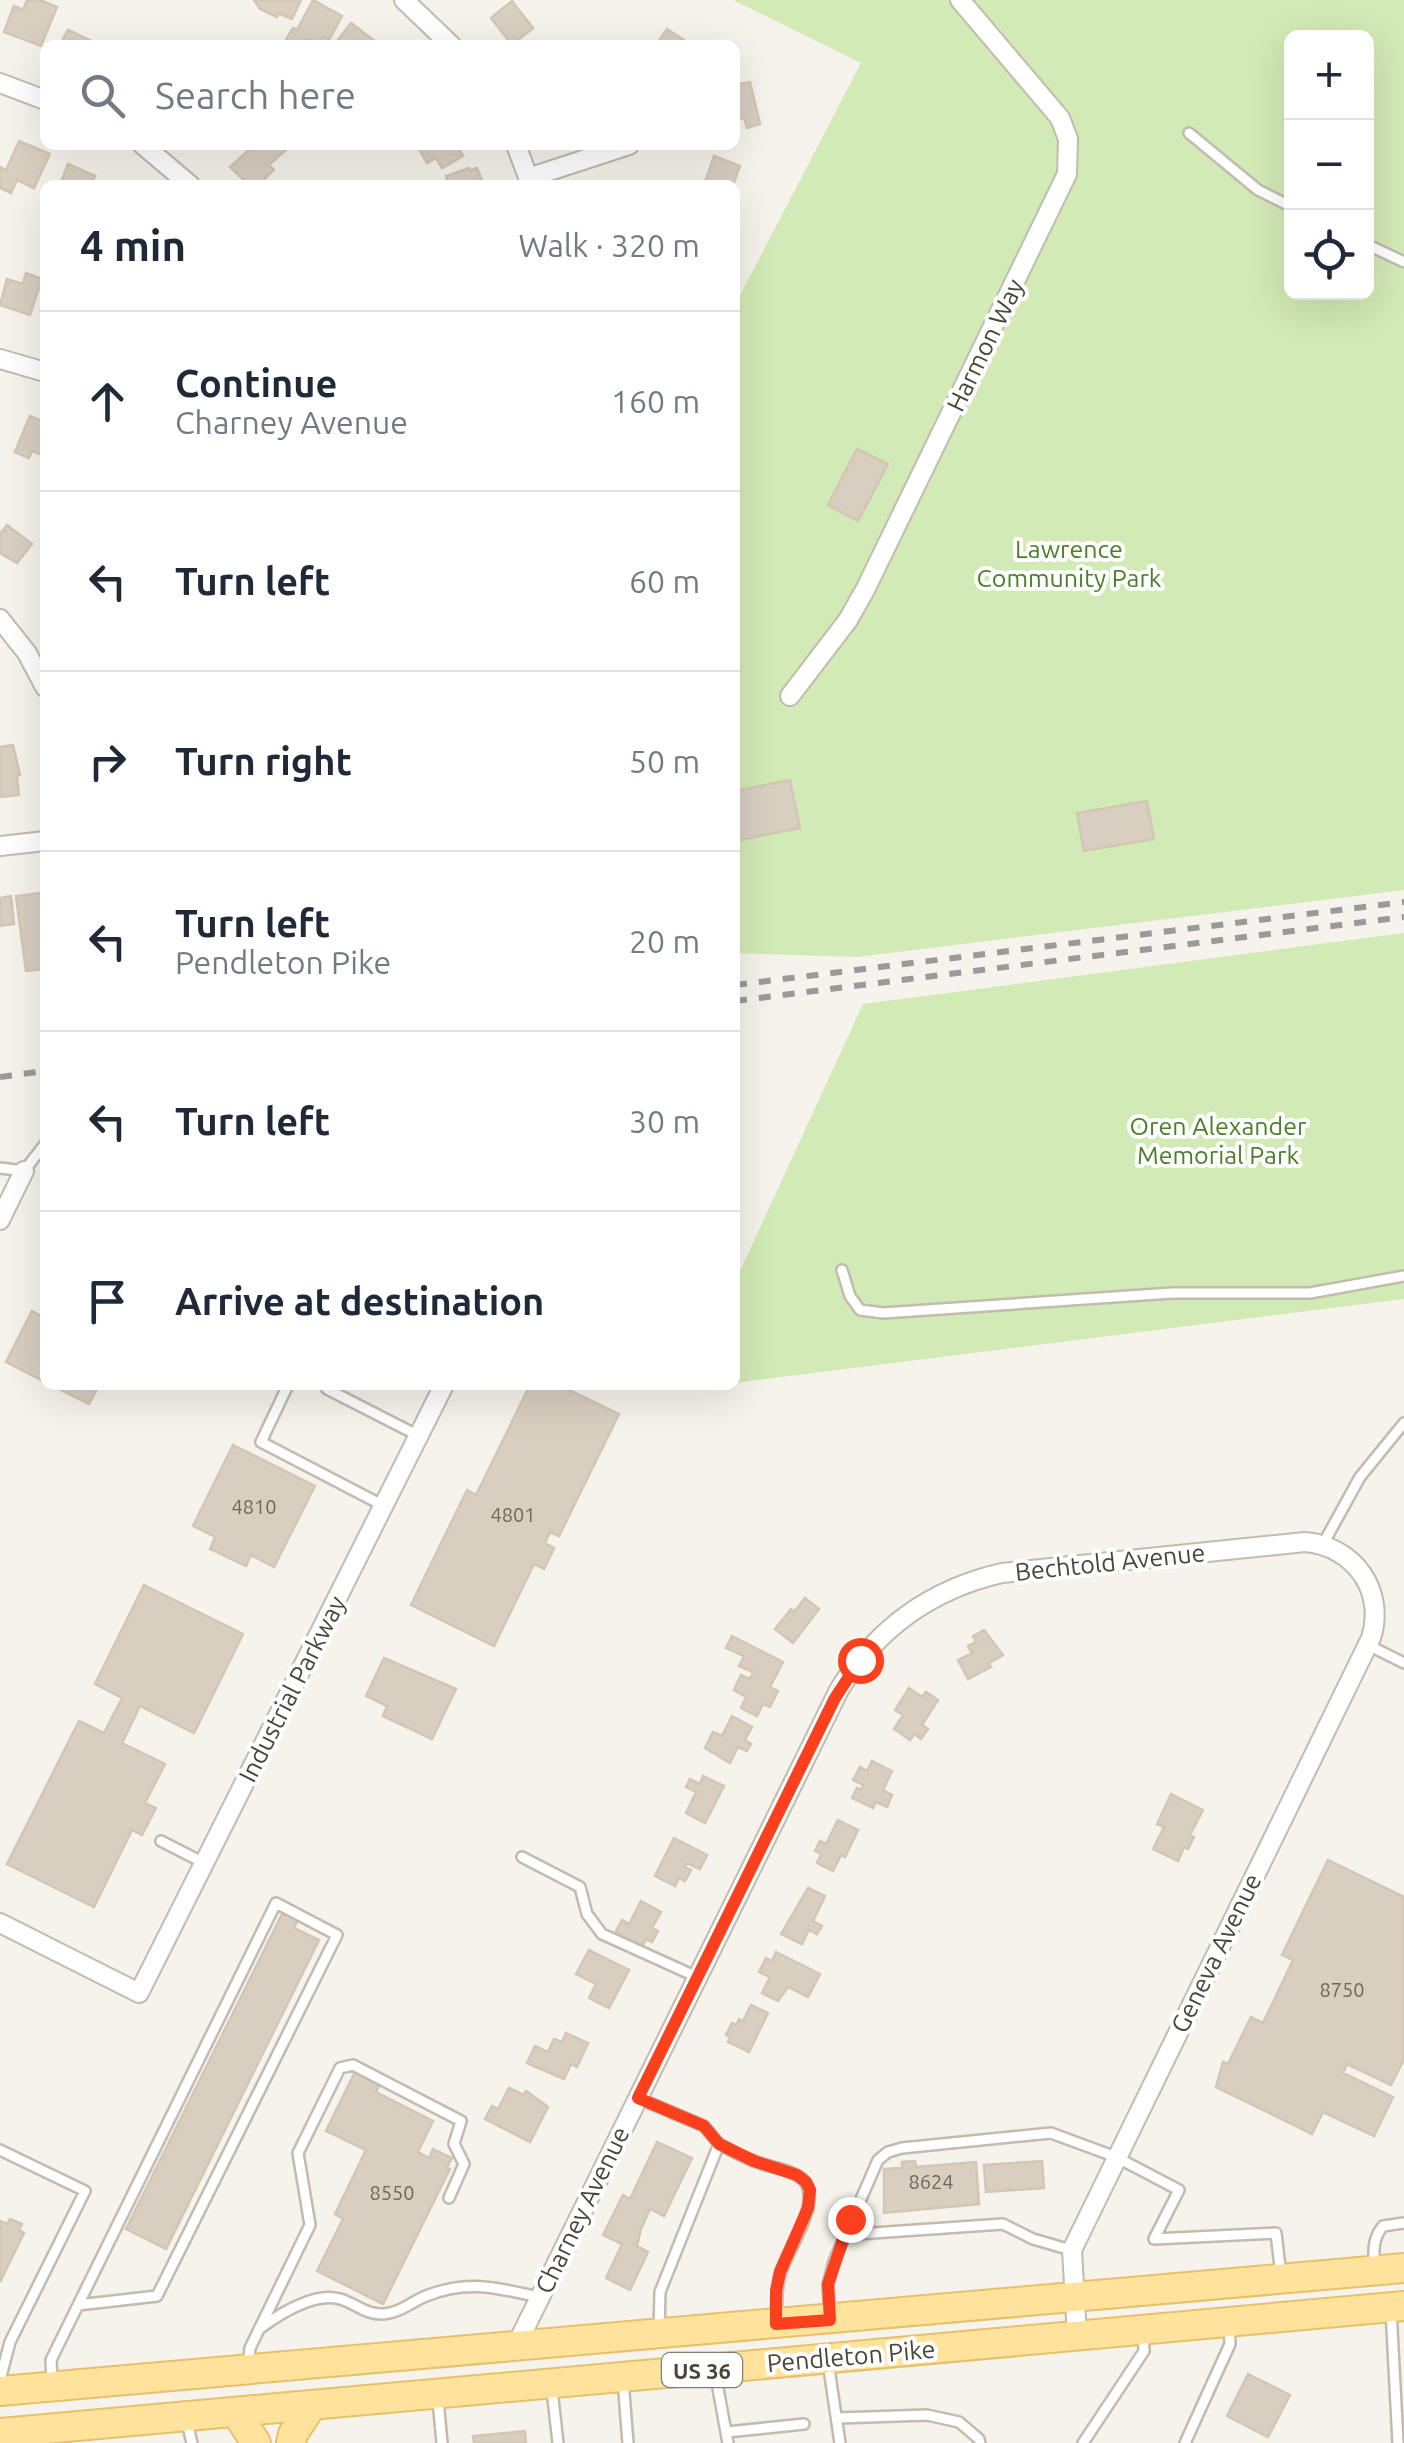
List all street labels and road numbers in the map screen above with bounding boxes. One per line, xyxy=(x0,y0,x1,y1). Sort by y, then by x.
street label: Harmon Way xyxy=(941,274,1029,416)
street label: Bechtold Avenue xyxy=(1014,1538,1206,1586)
street label: Industrial Parkway xyxy=(233,1591,351,1787)
street label: Geneva Avenue xyxy=(1165,1869,1267,2037)
street label: Charney Avenue xyxy=(530,2122,634,2298)
street label: Pendleton Pike xyxy=(766,2335,936,2377)
road number: US 36 xyxy=(662,2353,742,2387)

